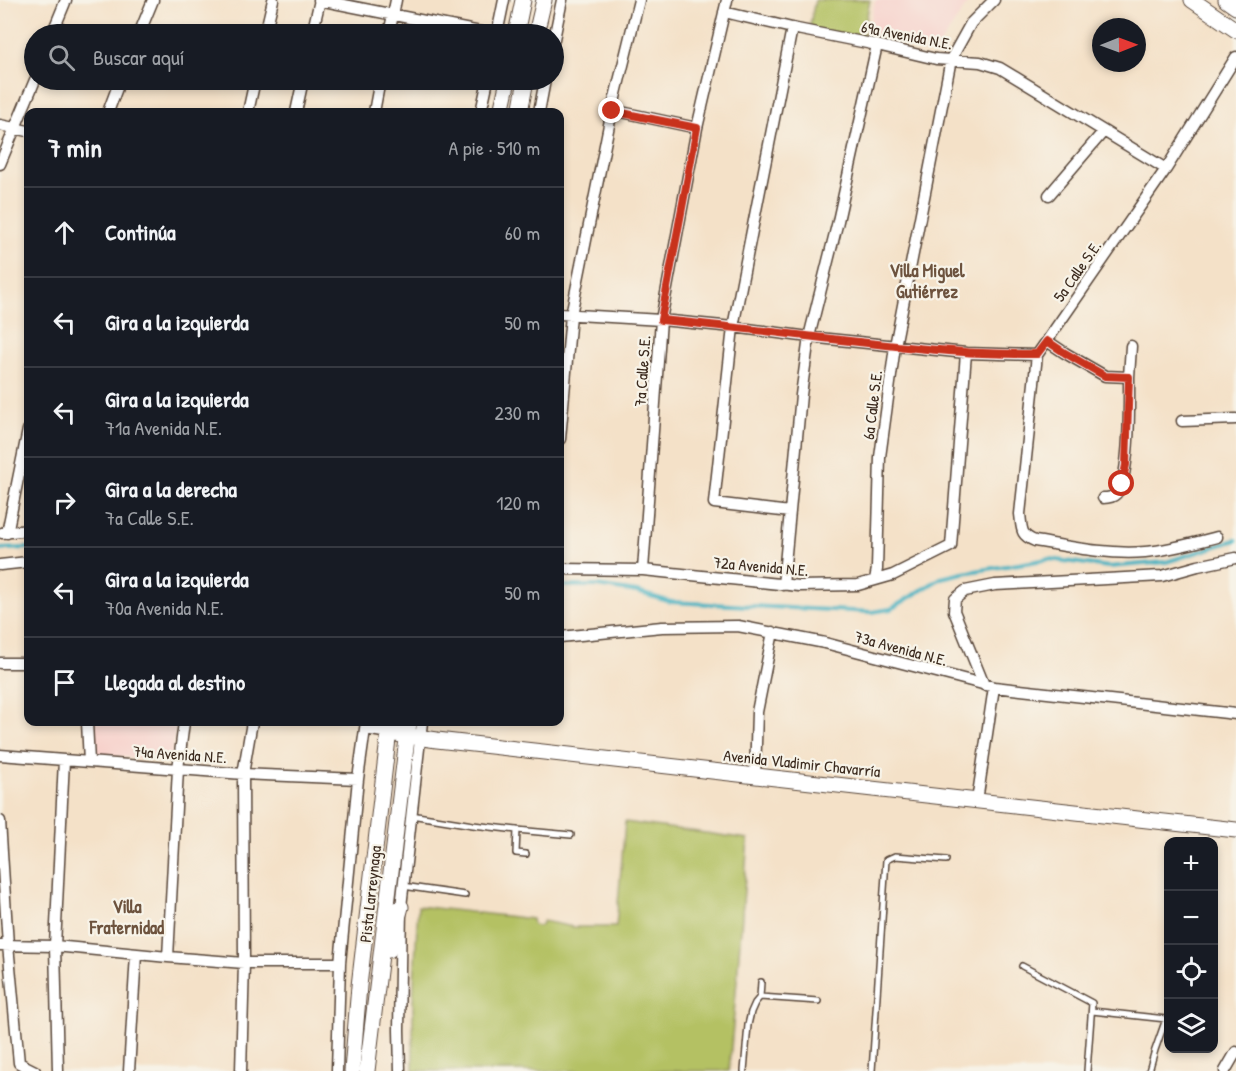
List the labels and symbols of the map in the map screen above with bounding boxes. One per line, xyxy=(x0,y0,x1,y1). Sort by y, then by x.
street label: 69a Avenida N.E. xyxy=(860,15,954,55)
north arrow xyxy=(1092,18,1146,72)
route end xyxy=(598,97,624,123)
street label: 5a Calle S.E. xyxy=(1048,236,1106,306)
district label: Villa Miguel Gutiérrez xyxy=(889,258,966,304)
street label: 7a Calle S.E. xyxy=(629,335,655,407)
street label: 6a Calle S.E. xyxy=(857,369,887,441)
route start xyxy=(1108,470,1134,496)
street label: 72a Avenida N.E. xyxy=(713,551,809,581)
street label: 73a Avenida N.E. xyxy=(852,625,950,671)
street label: 74a Avenida N.E. xyxy=(132,740,228,768)
street label: Avenida Vladimir Chavarría xyxy=(722,744,882,782)
street label: Pista Larreynaga xyxy=(354,844,386,944)
district label: Villa Fraternidad xyxy=(89,894,164,940)

